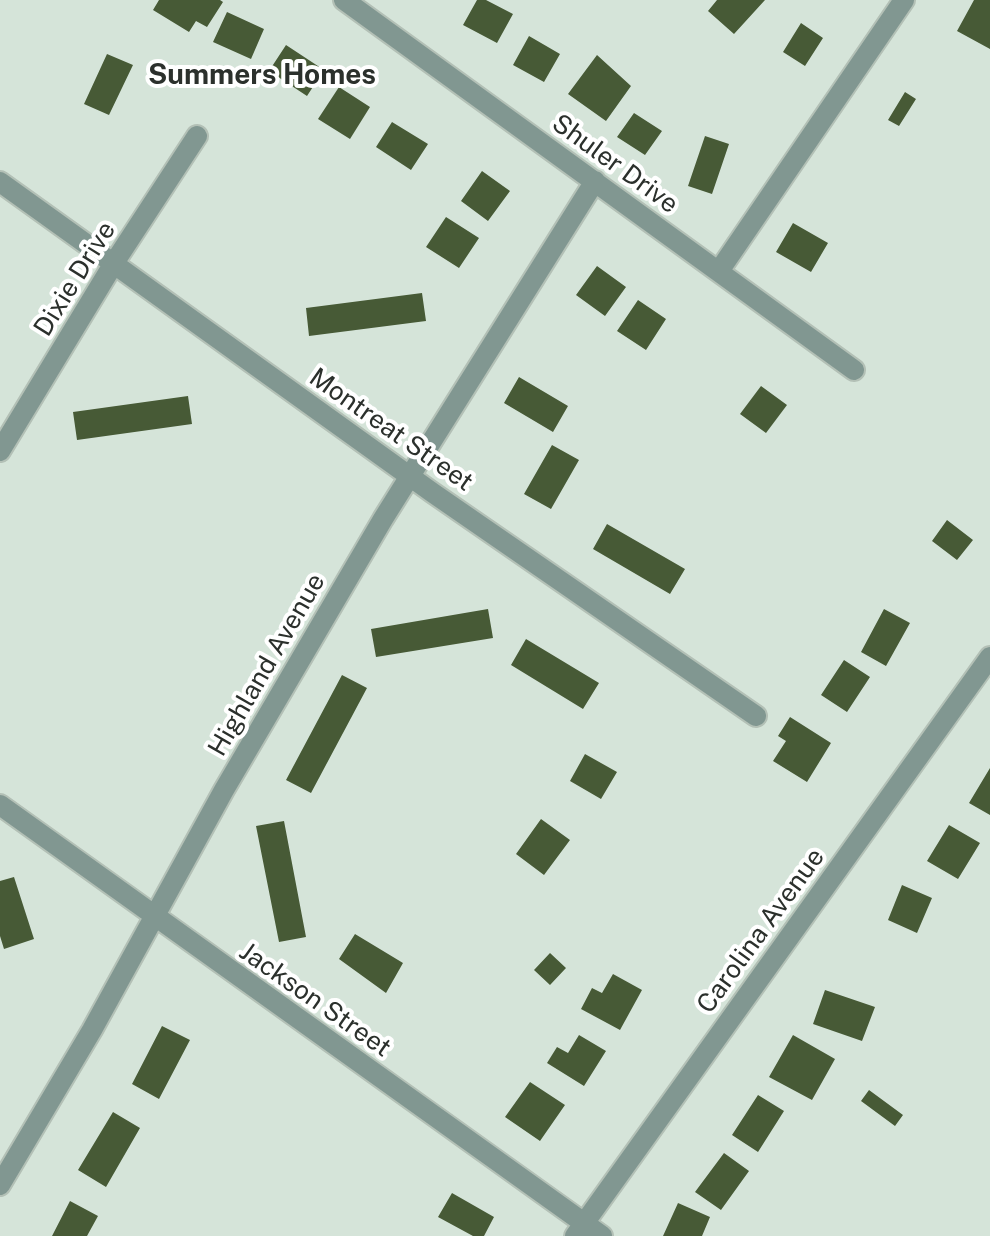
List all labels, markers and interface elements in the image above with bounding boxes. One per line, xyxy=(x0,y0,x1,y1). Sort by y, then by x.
district label: Summers Homes xyxy=(148,58,376,92)
street label: Shuler Drive xyxy=(546,108,684,220)
street label: Dixie Drive xyxy=(28,216,122,342)
street label: Montreat Street xyxy=(303,362,479,498)
street label: Highland Avenue xyxy=(202,568,332,762)
street label: Carolina Avenue xyxy=(691,843,831,1019)
street label: Jackson Street xyxy=(233,936,397,1064)

